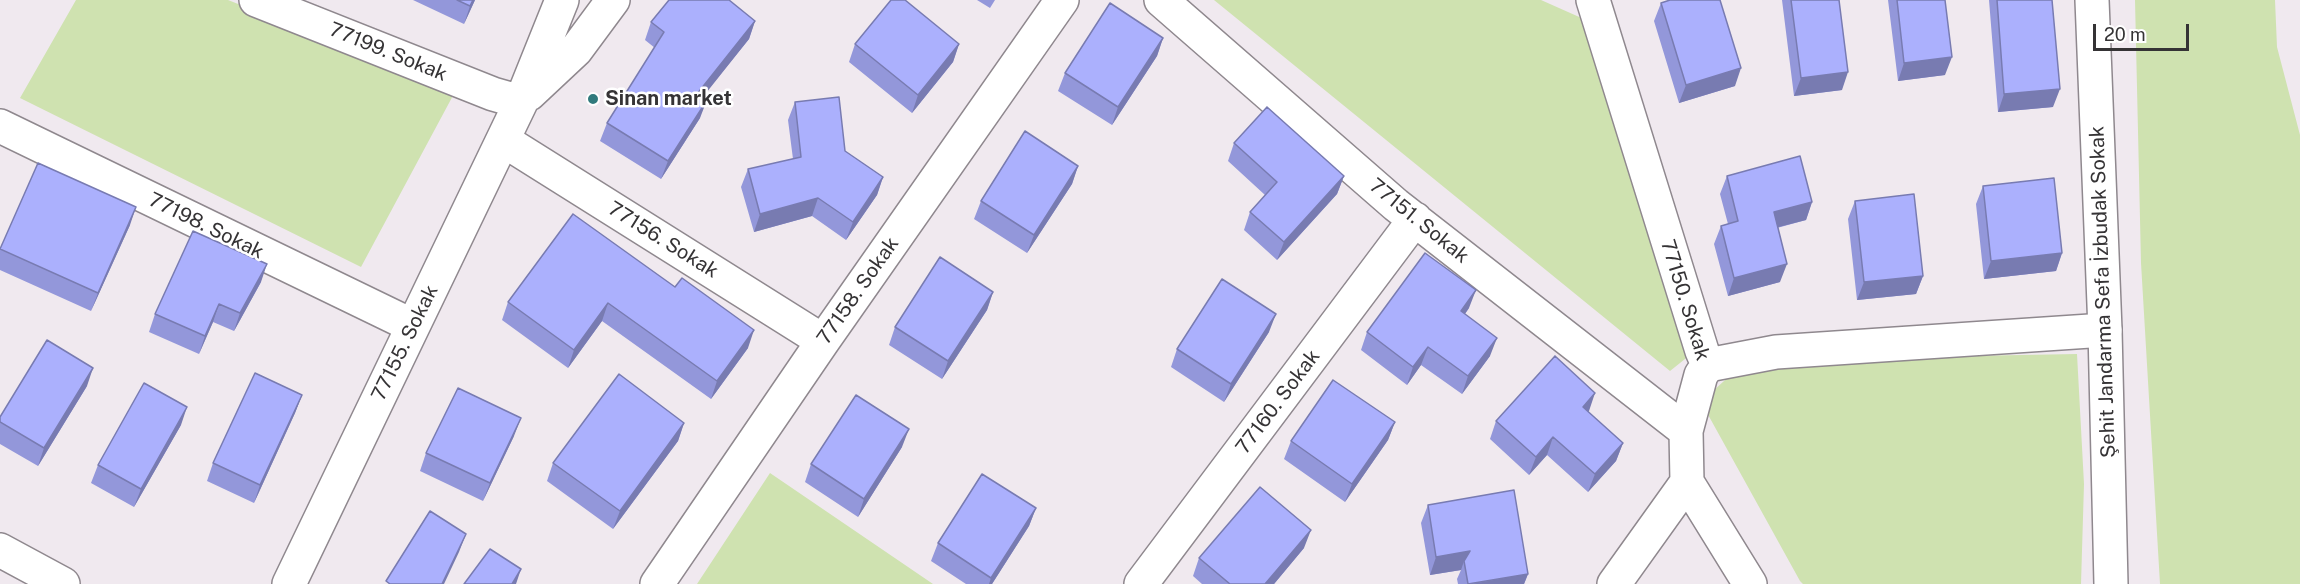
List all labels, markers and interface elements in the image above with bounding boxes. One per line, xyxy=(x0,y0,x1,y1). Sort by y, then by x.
scale bar xyxy=(2096,12,2192,50)
street label: 77199. Sokak xyxy=(326,17,450,87)
text: 20 m xyxy=(2104,24,2146,45)
place label: Sinan market xyxy=(605,87,732,111)
marker: Sinan market xyxy=(586,92,600,106)
street label: Şehit Jandarma Sefa İzbudak Sokak xyxy=(2085,126,2121,458)
street label: 77151. Sokak xyxy=(1364,174,1474,268)
street label: 77198. Sokak xyxy=(144,188,268,264)
street label: 77156. Sokak xyxy=(603,197,723,283)
street label: 77158. Sokak xyxy=(812,233,904,349)
street label: 77150. Sokak xyxy=(1655,237,1715,363)
street label: 77155. Sokak xyxy=(367,281,443,405)
street label: 77160. Sokak xyxy=(1231,345,1325,459)

